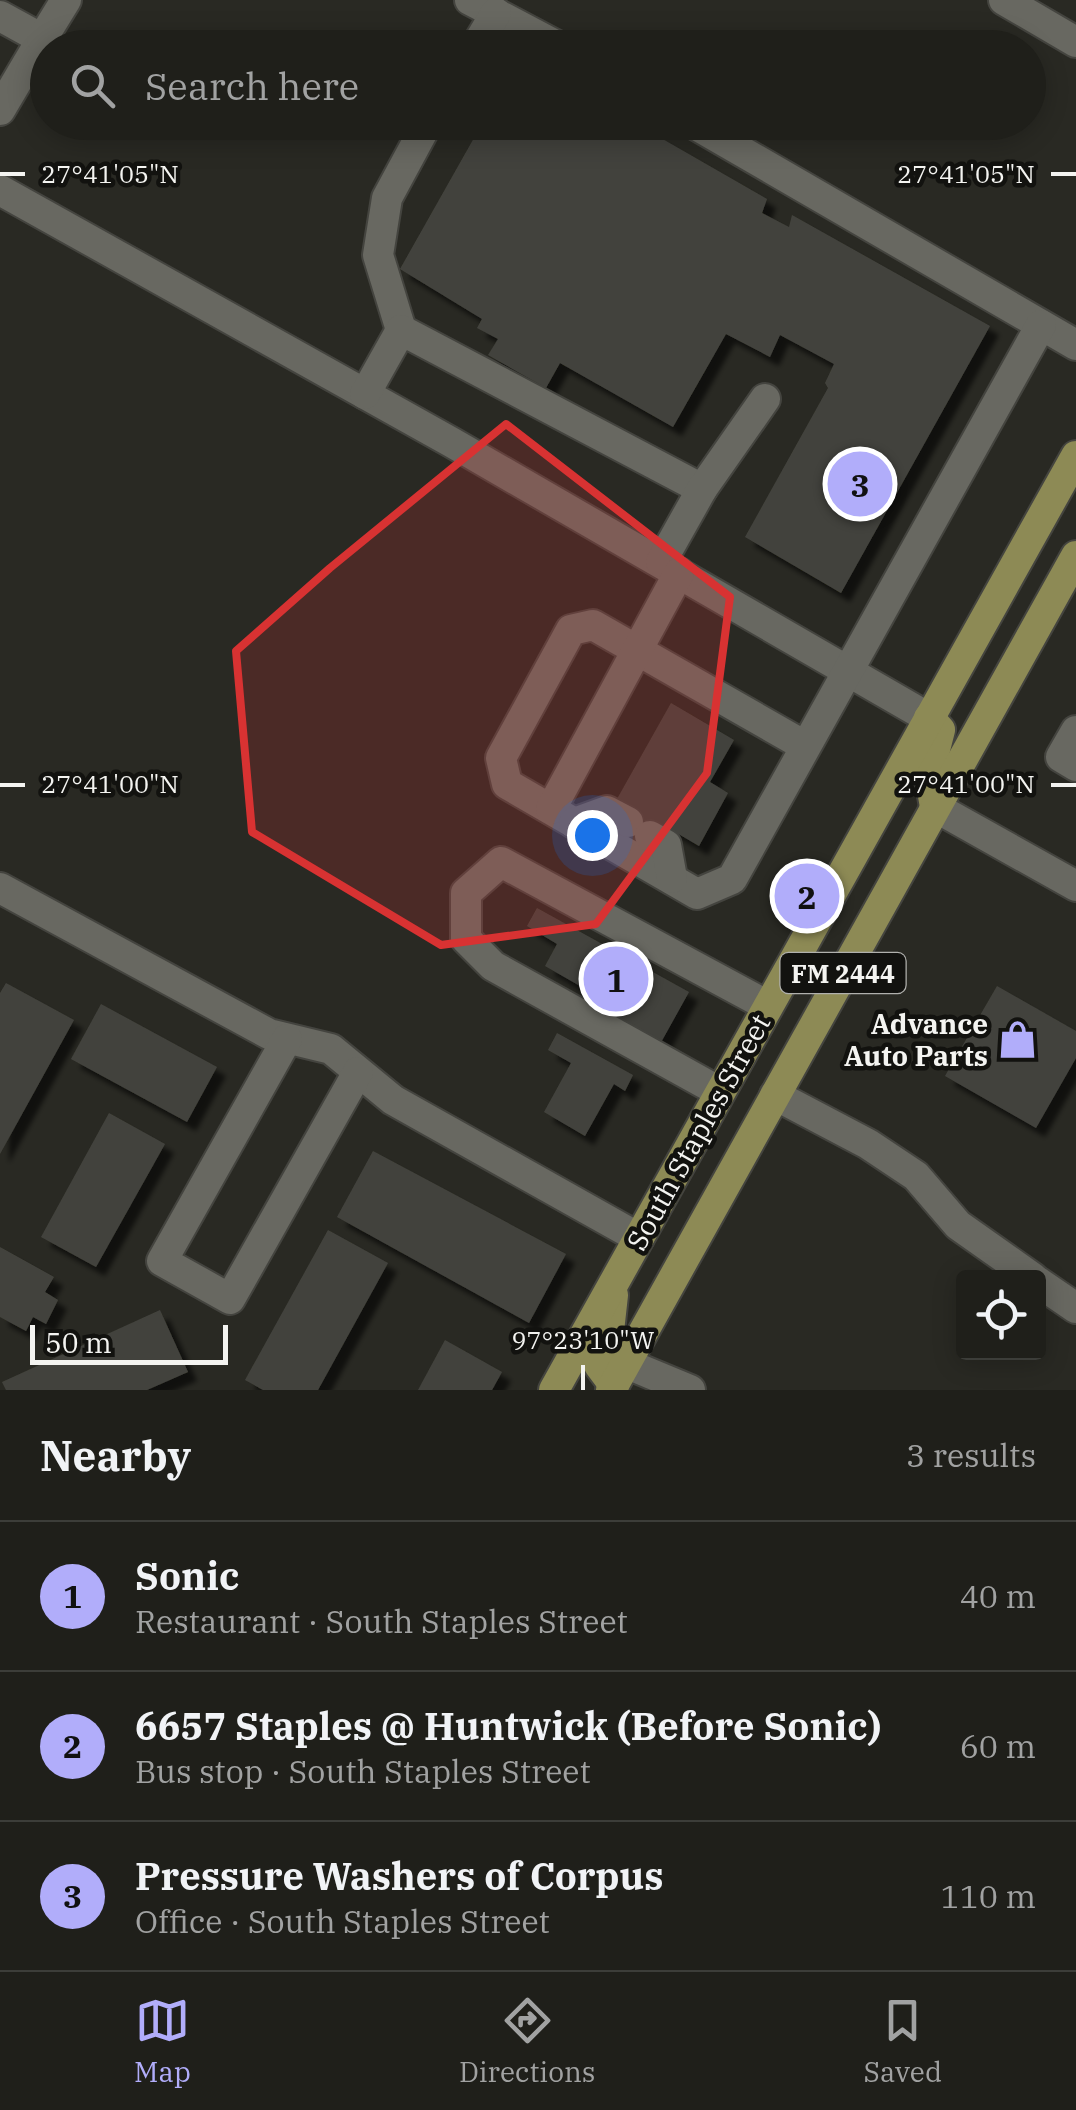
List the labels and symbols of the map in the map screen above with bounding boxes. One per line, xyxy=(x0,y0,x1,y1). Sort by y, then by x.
text: 27°41'05"N xyxy=(41,157,179,190)
text: 27°41'05"N xyxy=(897,157,1035,190)
pin: 3 xyxy=(828,446,892,522)
text: 27°41'00"N xyxy=(41,767,179,800)
text: 27°41'00"N xyxy=(897,767,1035,800)
your location xyxy=(567,810,618,861)
pin: 2 xyxy=(774,858,840,934)
pin: 1 xyxy=(584,942,648,1016)
road number: FM 2444 xyxy=(780,953,906,993)
place label: Advance Auto Parts xyxy=(844,1005,988,1074)
street label: South Staples Street xyxy=(618,1007,778,1257)
shop icon: Advance Auto Parts xyxy=(997,1018,1039,1060)
scale bar xyxy=(30,1320,228,1364)
text: 97°23'10"W xyxy=(512,1323,654,1356)

